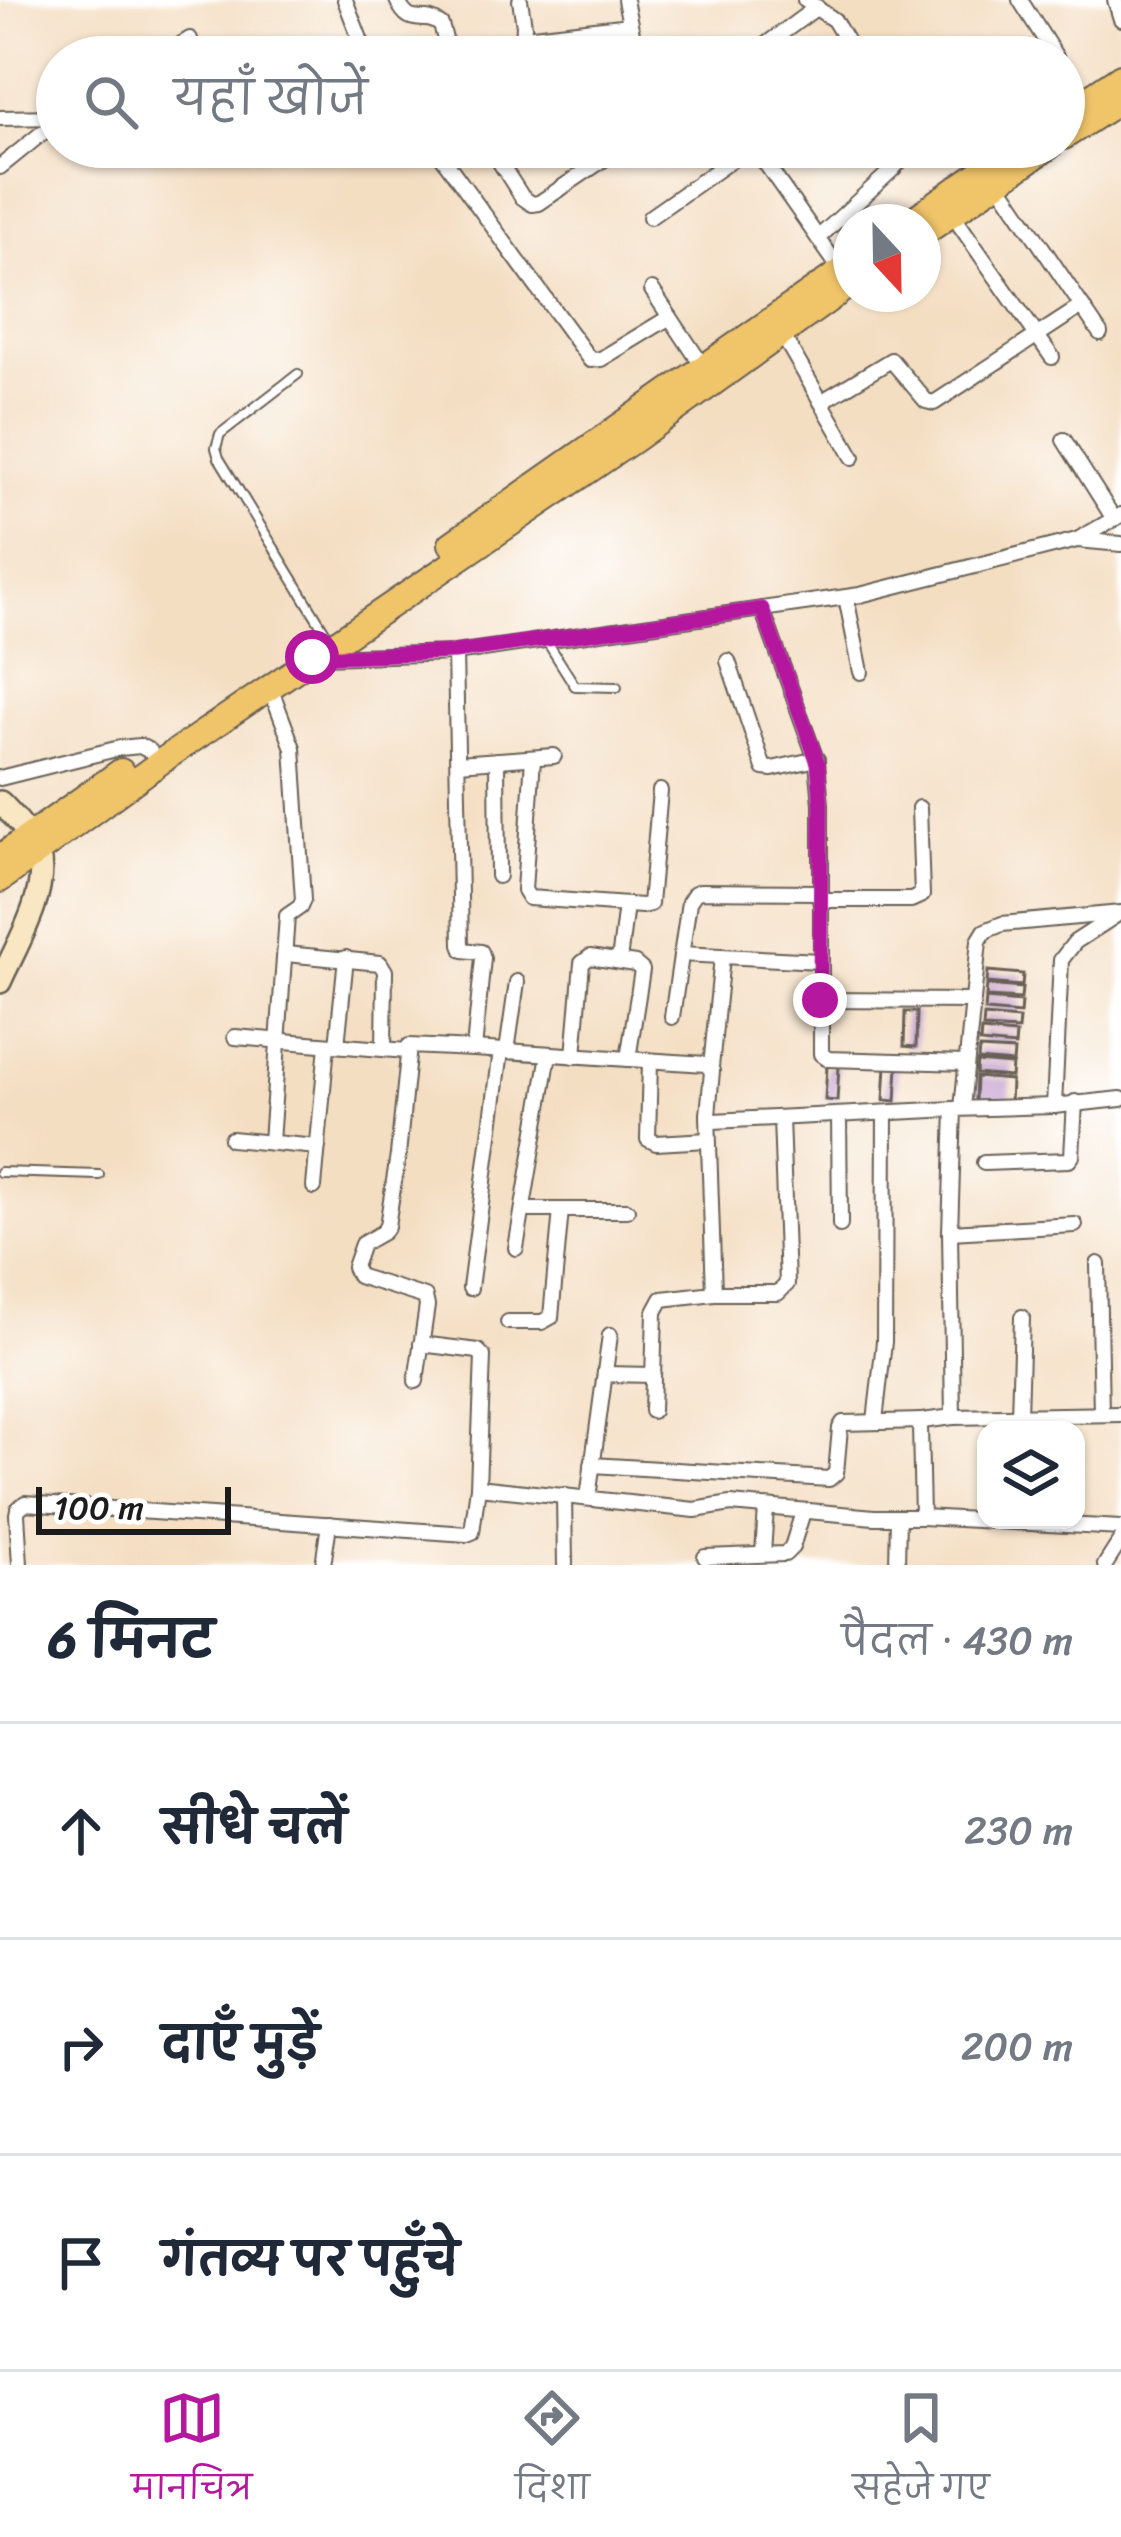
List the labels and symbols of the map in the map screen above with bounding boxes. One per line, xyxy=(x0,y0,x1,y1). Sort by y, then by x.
north arrow xyxy=(833,204,941,312)
route start xyxy=(285,630,339,684)
route end xyxy=(793,973,847,1027)
scale bar xyxy=(36,1481,231,1534)

